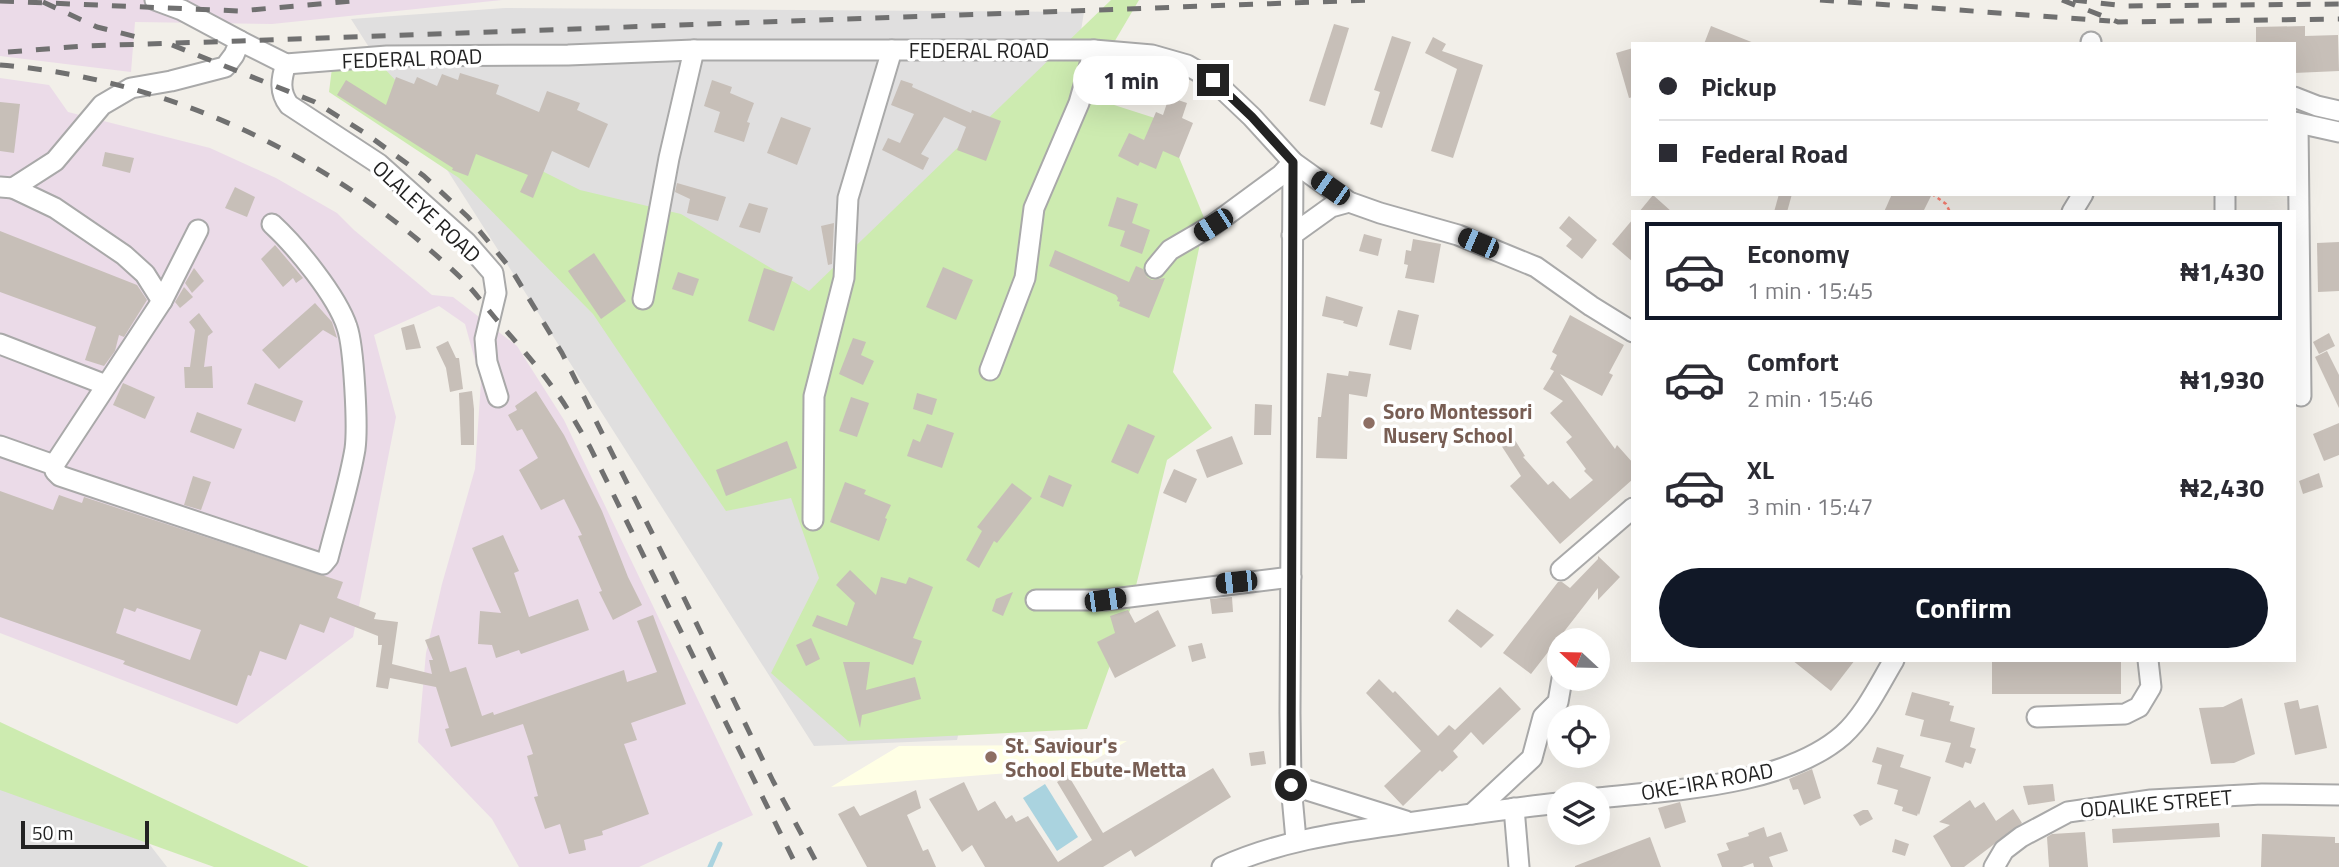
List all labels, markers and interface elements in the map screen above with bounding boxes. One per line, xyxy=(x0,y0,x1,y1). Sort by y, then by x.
street label: FEDERAL ROAD xyxy=(909,34,1049,66)
street label: FEDERAL ROAD xyxy=(341,40,483,76)
callout: 1 min xyxy=(1073,56,1188,104)
text: 1 min xyxy=(1103,63,1159,98)
route end xyxy=(1197,64,1229,96)
text: Pickup xyxy=(1701,67,1777,106)
text: Federal Road xyxy=(1701,134,1848,173)
street label: OLALEYE ROAD xyxy=(366,152,488,270)
car xyxy=(1307,167,1354,209)
car xyxy=(1190,205,1237,245)
car xyxy=(1455,225,1502,261)
text: Economy xyxy=(1747,234,1849,273)
icon: car xyxy=(1663,240,1726,303)
text: ₦1,430 xyxy=(2180,252,2264,291)
text: 1 min · 15:45 xyxy=(1747,273,1873,308)
text: Comfort xyxy=(1747,342,1839,381)
icon: car xyxy=(1663,348,1726,411)
text: ₦1,930 xyxy=(2180,360,2264,399)
text: 2 min · 15:46 xyxy=(1747,381,1873,416)
place label: Soro Montessori Nusery School xyxy=(1383,395,1532,451)
marker: Soro Montessori Nusery School xyxy=(1361,415,1377,431)
text: XL xyxy=(1747,450,1774,489)
icon: car xyxy=(1663,456,1726,519)
text: ₦2,430 xyxy=(2180,468,2264,507)
text: 3 min · 15:47 xyxy=(1747,489,1873,524)
button: Confirm xyxy=(1659,568,2268,648)
car xyxy=(1215,569,1258,595)
car xyxy=(1083,587,1128,613)
north arrow xyxy=(1547,628,1610,691)
map controls xyxy=(1547,628,1610,845)
button: locate xyxy=(1547,705,1610,768)
place label: St. Saviour's School Ebute-Metta xyxy=(1005,729,1187,785)
marker: St. Saviour's School Ebute-Metta xyxy=(983,749,999,765)
street label: OKE-IRA ROAD xyxy=(1638,754,1776,808)
route start xyxy=(1275,769,1307,801)
street label: ODALIKE STREET xyxy=(2079,780,2233,826)
button: layers xyxy=(1547,782,1610,845)
scale bar xyxy=(21,818,149,850)
text: 50 m xyxy=(32,818,73,847)

